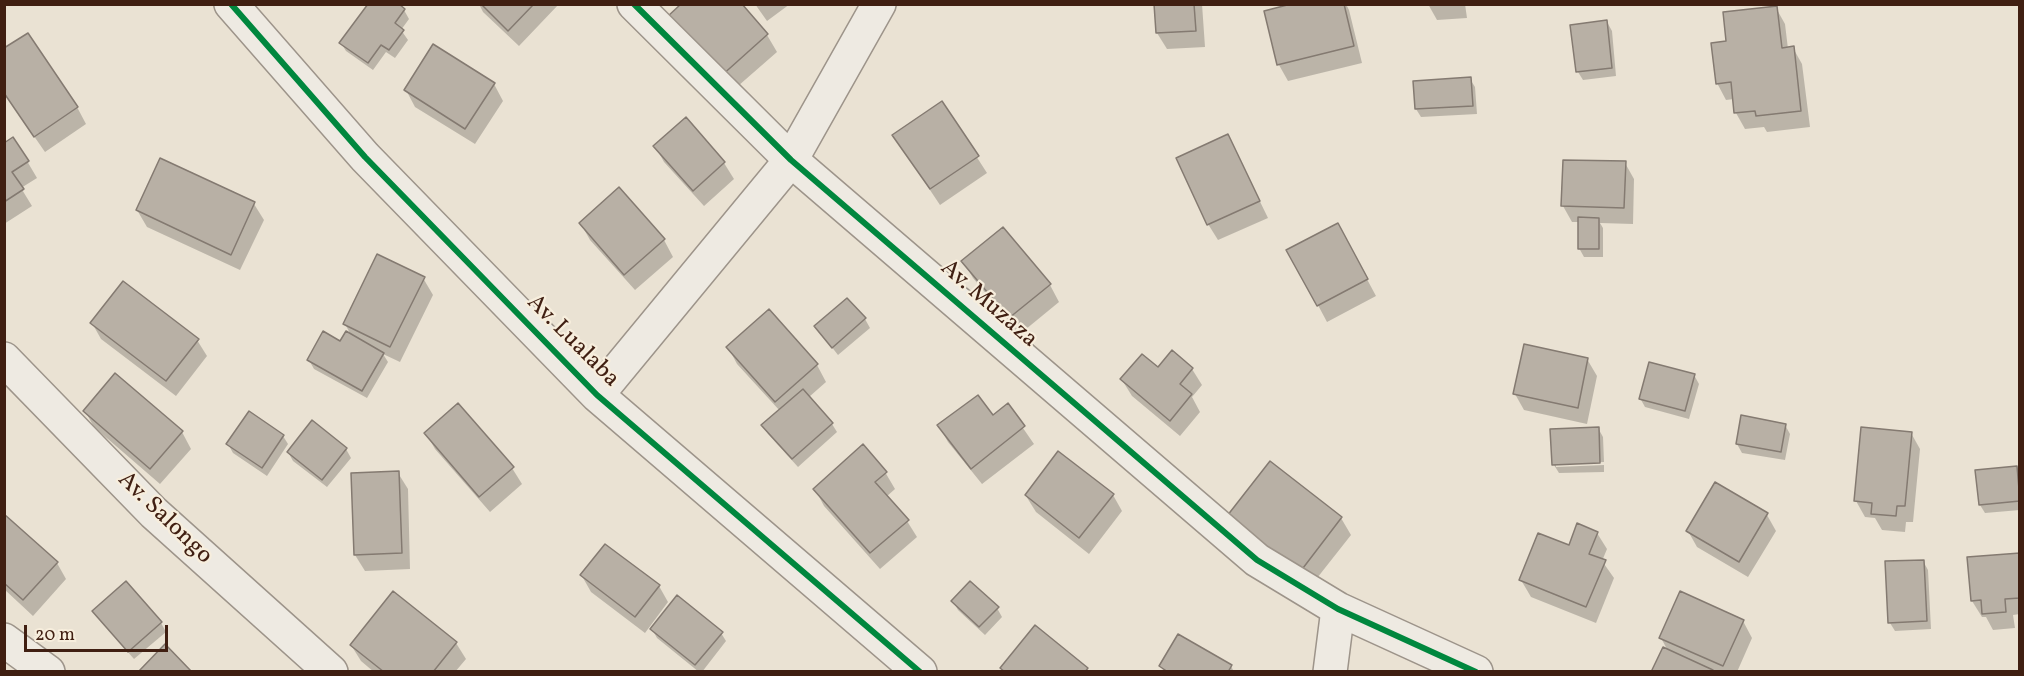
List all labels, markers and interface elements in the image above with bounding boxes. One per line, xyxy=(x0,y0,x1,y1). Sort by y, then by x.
street label: Av. Muzaza xyxy=(933,255,1043,355)
street label: Av. Lualaba xyxy=(520,290,624,394)
street label: Av. Salongo xyxy=(110,467,218,571)
scale bar xyxy=(27,613,171,651)
text: 20 m xyxy=(35,623,75,648)

